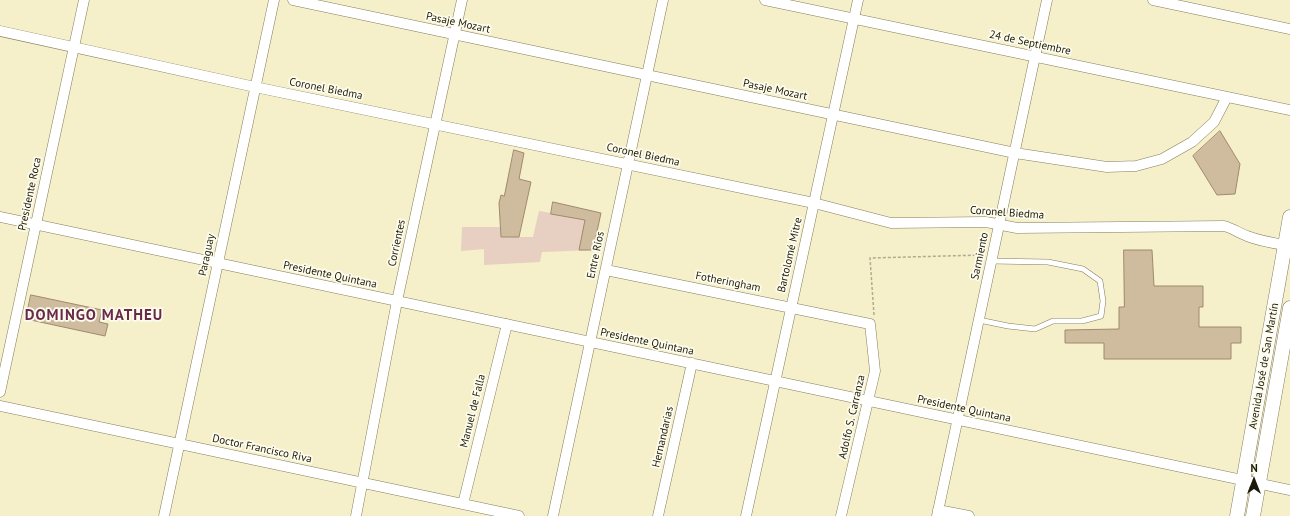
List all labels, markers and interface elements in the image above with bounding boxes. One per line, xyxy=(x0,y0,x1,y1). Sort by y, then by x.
street label: Pasaje Mozart xyxy=(425,10,491,36)
street label: 24 de Septiembre xyxy=(988,28,1072,58)
street label: Coronel Biedma xyxy=(288,75,364,103)
street label: Pasaje Mozart xyxy=(742,77,808,103)
street label: Coronel Biedma xyxy=(605,141,681,169)
street label: Presidente Roca xyxy=(16,156,44,232)
street label: Coronel Biedma xyxy=(969,204,1045,222)
street label: Bartolomé Mitre xyxy=(775,216,805,294)
street label: Corrientes xyxy=(386,218,408,268)
street label: Entre Ríos xyxy=(585,230,607,280)
street label: Sarmiento xyxy=(969,231,991,281)
street label: Paraguay xyxy=(196,233,218,277)
street label: Presidente Quintana xyxy=(282,259,378,291)
street label: Fotheringham xyxy=(694,269,762,295)
street label: Avenida José de San Martín xyxy=(1246,302,1282,430)
district label: DOMINGO MATHEU xyxy=(25,307,163,325)
street label: Presidente Quintana xyxy=(599,326,695,358)
street label: Manuel de Falla xyxy=(457,373,489,449)
street label: Adolfo S. Carranza xyxy=(836,374,868,460)
street label: Presidente Quintana xyxy=(916,393,1012,425)
street label: Hernandarias xyxy=(650,405,676,469)
street label: Doctor Francisco Riva xyxy=(211,432,313,466)
north arrow xyxy=(1234,460,1274,500)
text: N xyxy=(1250,461,1258,475)

